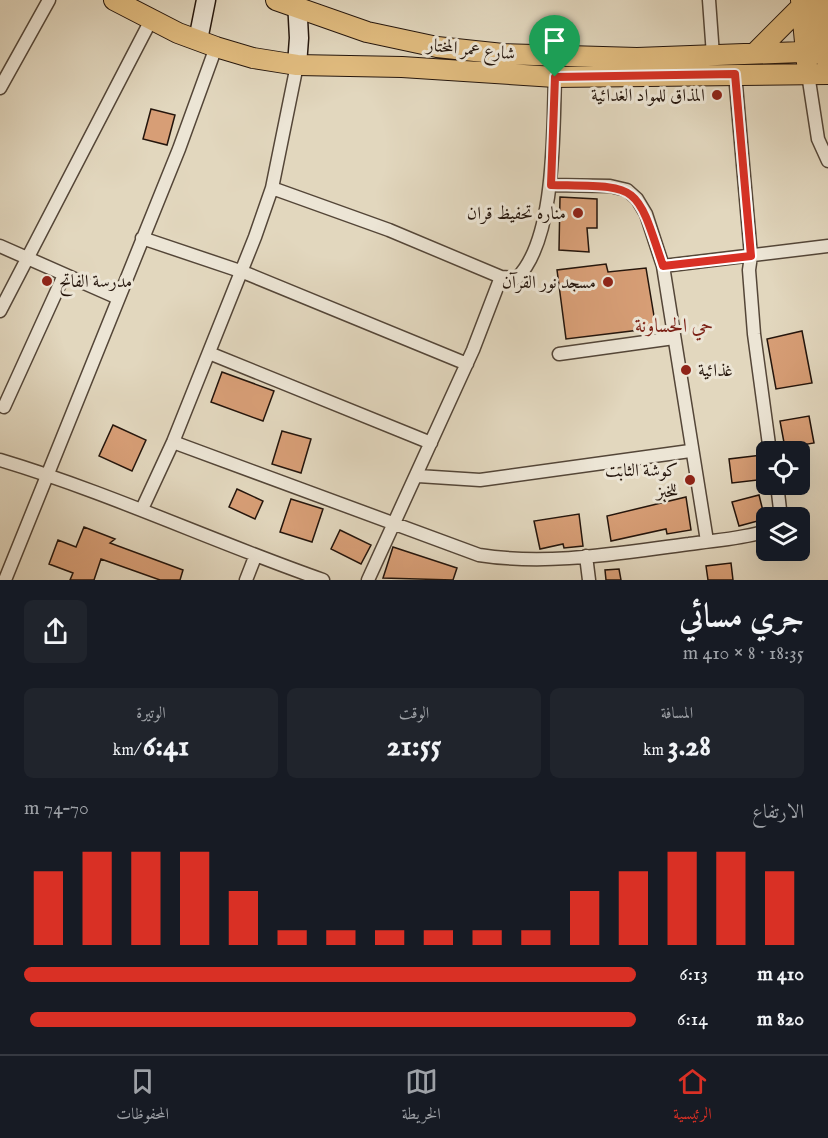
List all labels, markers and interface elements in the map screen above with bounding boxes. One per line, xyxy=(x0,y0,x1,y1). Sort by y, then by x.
pin xyxy=(529,15,580,77)
icon: arrive xyxy=(538,24,571,57)
street label: شارع عمر المختار xyxy=(423,34,516,69)
place label: المذاق للمواد الغدائية xyxy=(591,85,705,108)
marker: المذاق للمواد الغدائية xyxy=(710,88,724,102)
place label: مناره تحفيظ قران xyxy=(467,203,566,226)
marker: مناره تحفيظ قران xyxy=(571,206,585,220)
place label: مدرسة الفاتح xyxy=(59,271,132,297)
place label: مسجد نور القرآن xyxy=(502,272,596,295)
marker: مدرسة الفاتح xyxy=(40,274,54,288)
marker: مسجد نور القرآن xyxy=(601,275,615,289)
district label: حي الحساونة xyxy=(635,314,713,341)
place label: غذائية xyxy=(698,360,733,383)
marker: غذائية xyxy=(679,363,693,377)
map controls xyxy=(756,441,810,561)
button: locate xyxy=(756,441,810,495)
place label: كوشة الثابت للخبز xyxy=(605,460,678,504)
marker: كوشة الثابت للخبز xyxy=(683,473,697,487)
button: layers xyxy=(756,507,810,561)
text: جري مسائي xyxy=(679,597,804,639)
button: share xyxy=(24,600,87,663)
text: 18:35 · 8 × 410 m xyxy=(683,641,804,666)
text: الوتيرة xyxy=(136,704,166,724)
text: الوقت xyxy=(399,704,429,724)
text: المسافة xyxy=(661,704,693,724)
text: 6:41 xyxy=(143,728,189,766)
text: 21:55 xyxy=(387,728,441,766)
text: 3.28 xyxy=(667,728,711,766)
text: /km xyxy=(113,741,143,761)
text: km xyxy=(643,741,667,761)
text: 70–74 m xyxy=(24,796,89,821)
text: الارتفاع xyxy=(752,800,804,825)
text: 6:13 xyxy=(679,962,708,987)
text: 410 m xyxy=(757,962,804,987)
text: 6:14 xyxy=(677,1007,708,1032)
text: 820 m xyxy=(757,1007,804,1032)
tab: المحفوظات xyxy=(116,1065,169,1129)
tab: الخريطة xyxy=(402,1065,441,1129)
tab: الرئيسية xyxy=(673,1065,712,1129)

